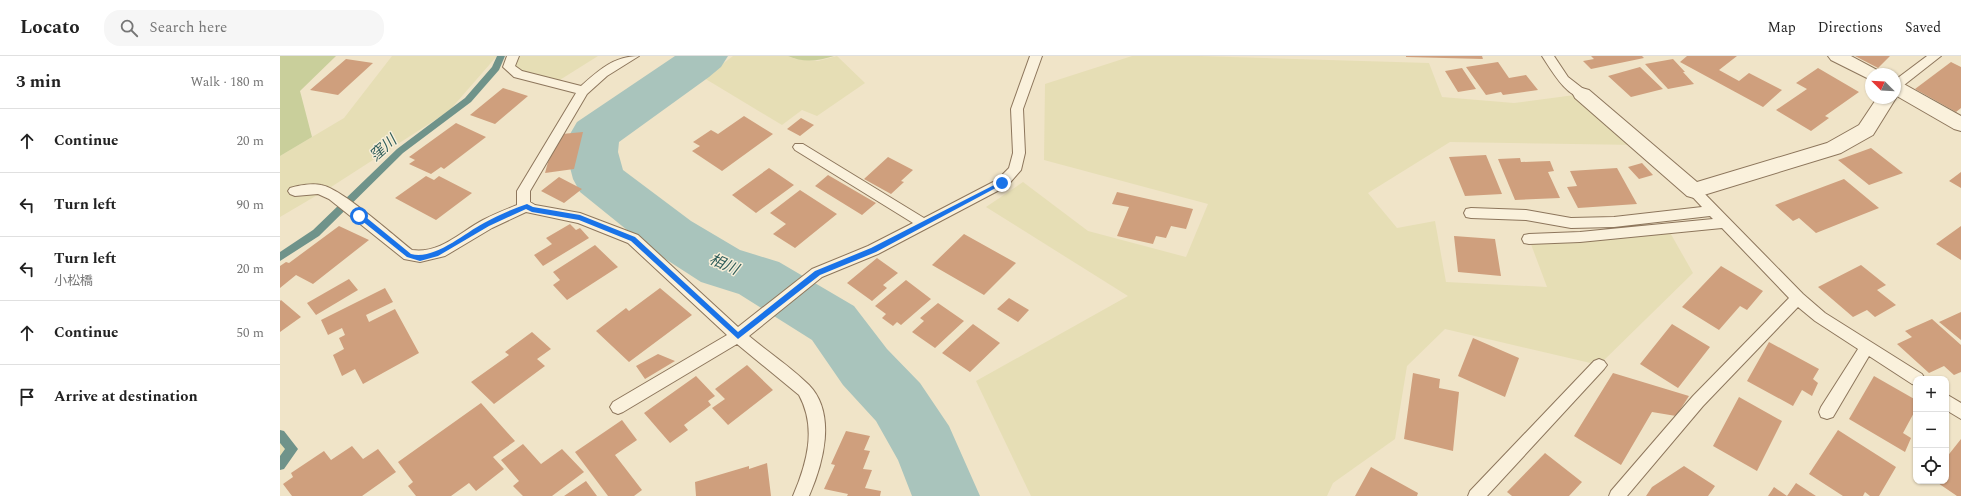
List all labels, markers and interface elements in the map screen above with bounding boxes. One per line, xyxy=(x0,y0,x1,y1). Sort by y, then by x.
search box xyxy=(104,10,384,46)
text: Locato xyxy=(20,13,80,42)
text: Search here xyxy=(150,16,227,39)
icon: search xyxy=(118,17,140,39)
text: Map xyxy=(1768,17,1796,38)
text: Directions xyxy=(1818,17,1883,38)
text: Saved xyxy=(1905,17,1941,38)
north arrow xyxy=(1865,68,1901,104)
text: 3 min xyxy=(16,69,61,95)
text: Walk · 180 m xyxy=(190,72,264,92)
water label: 窪川 xyxy=(364,128,404,167)
text: Continue xyxy=(54,129,119,152)
icon: ahead xyxy=(16,130,38,152)
text: 20 m xyxy=(237,131,264,151)
route end xyxy=(993,174,1011,192)
text: Turn left xyxy=(54,193,116,216)
icon: left xyxy=(16,194,38,216)
text: 90 m xyxy=(237,195,264,215)
route start xyxy=(350,207,368,225)
text: Turn left xyxy=(54,247,116,270)
water label: 相川 xyxy=(705,248,744,282)
icon: left xyxy=(16,258,38,280)
text: 20 m xyxy=(237,259,264,279)
text: 小松橋 xyxy=(54,271,93,291)
text: Continue xyxy=(54,321,119,344)
icon: ahead xyxy=(16,322,38,344)
text: 50 m xyxy=(237,323,264,343)
map controls xyxy=(1913,376,1949,484)
button: + xyxy=(1913,376,1949,412)
text: Arrive at destination xyxy=(54,385,198,408)
icon: arrive xyxy=(16,386,38,408)
button: − xyxy=(1913,412,1949,448)
button: locate xyxy=(1913,448,1949,484)

